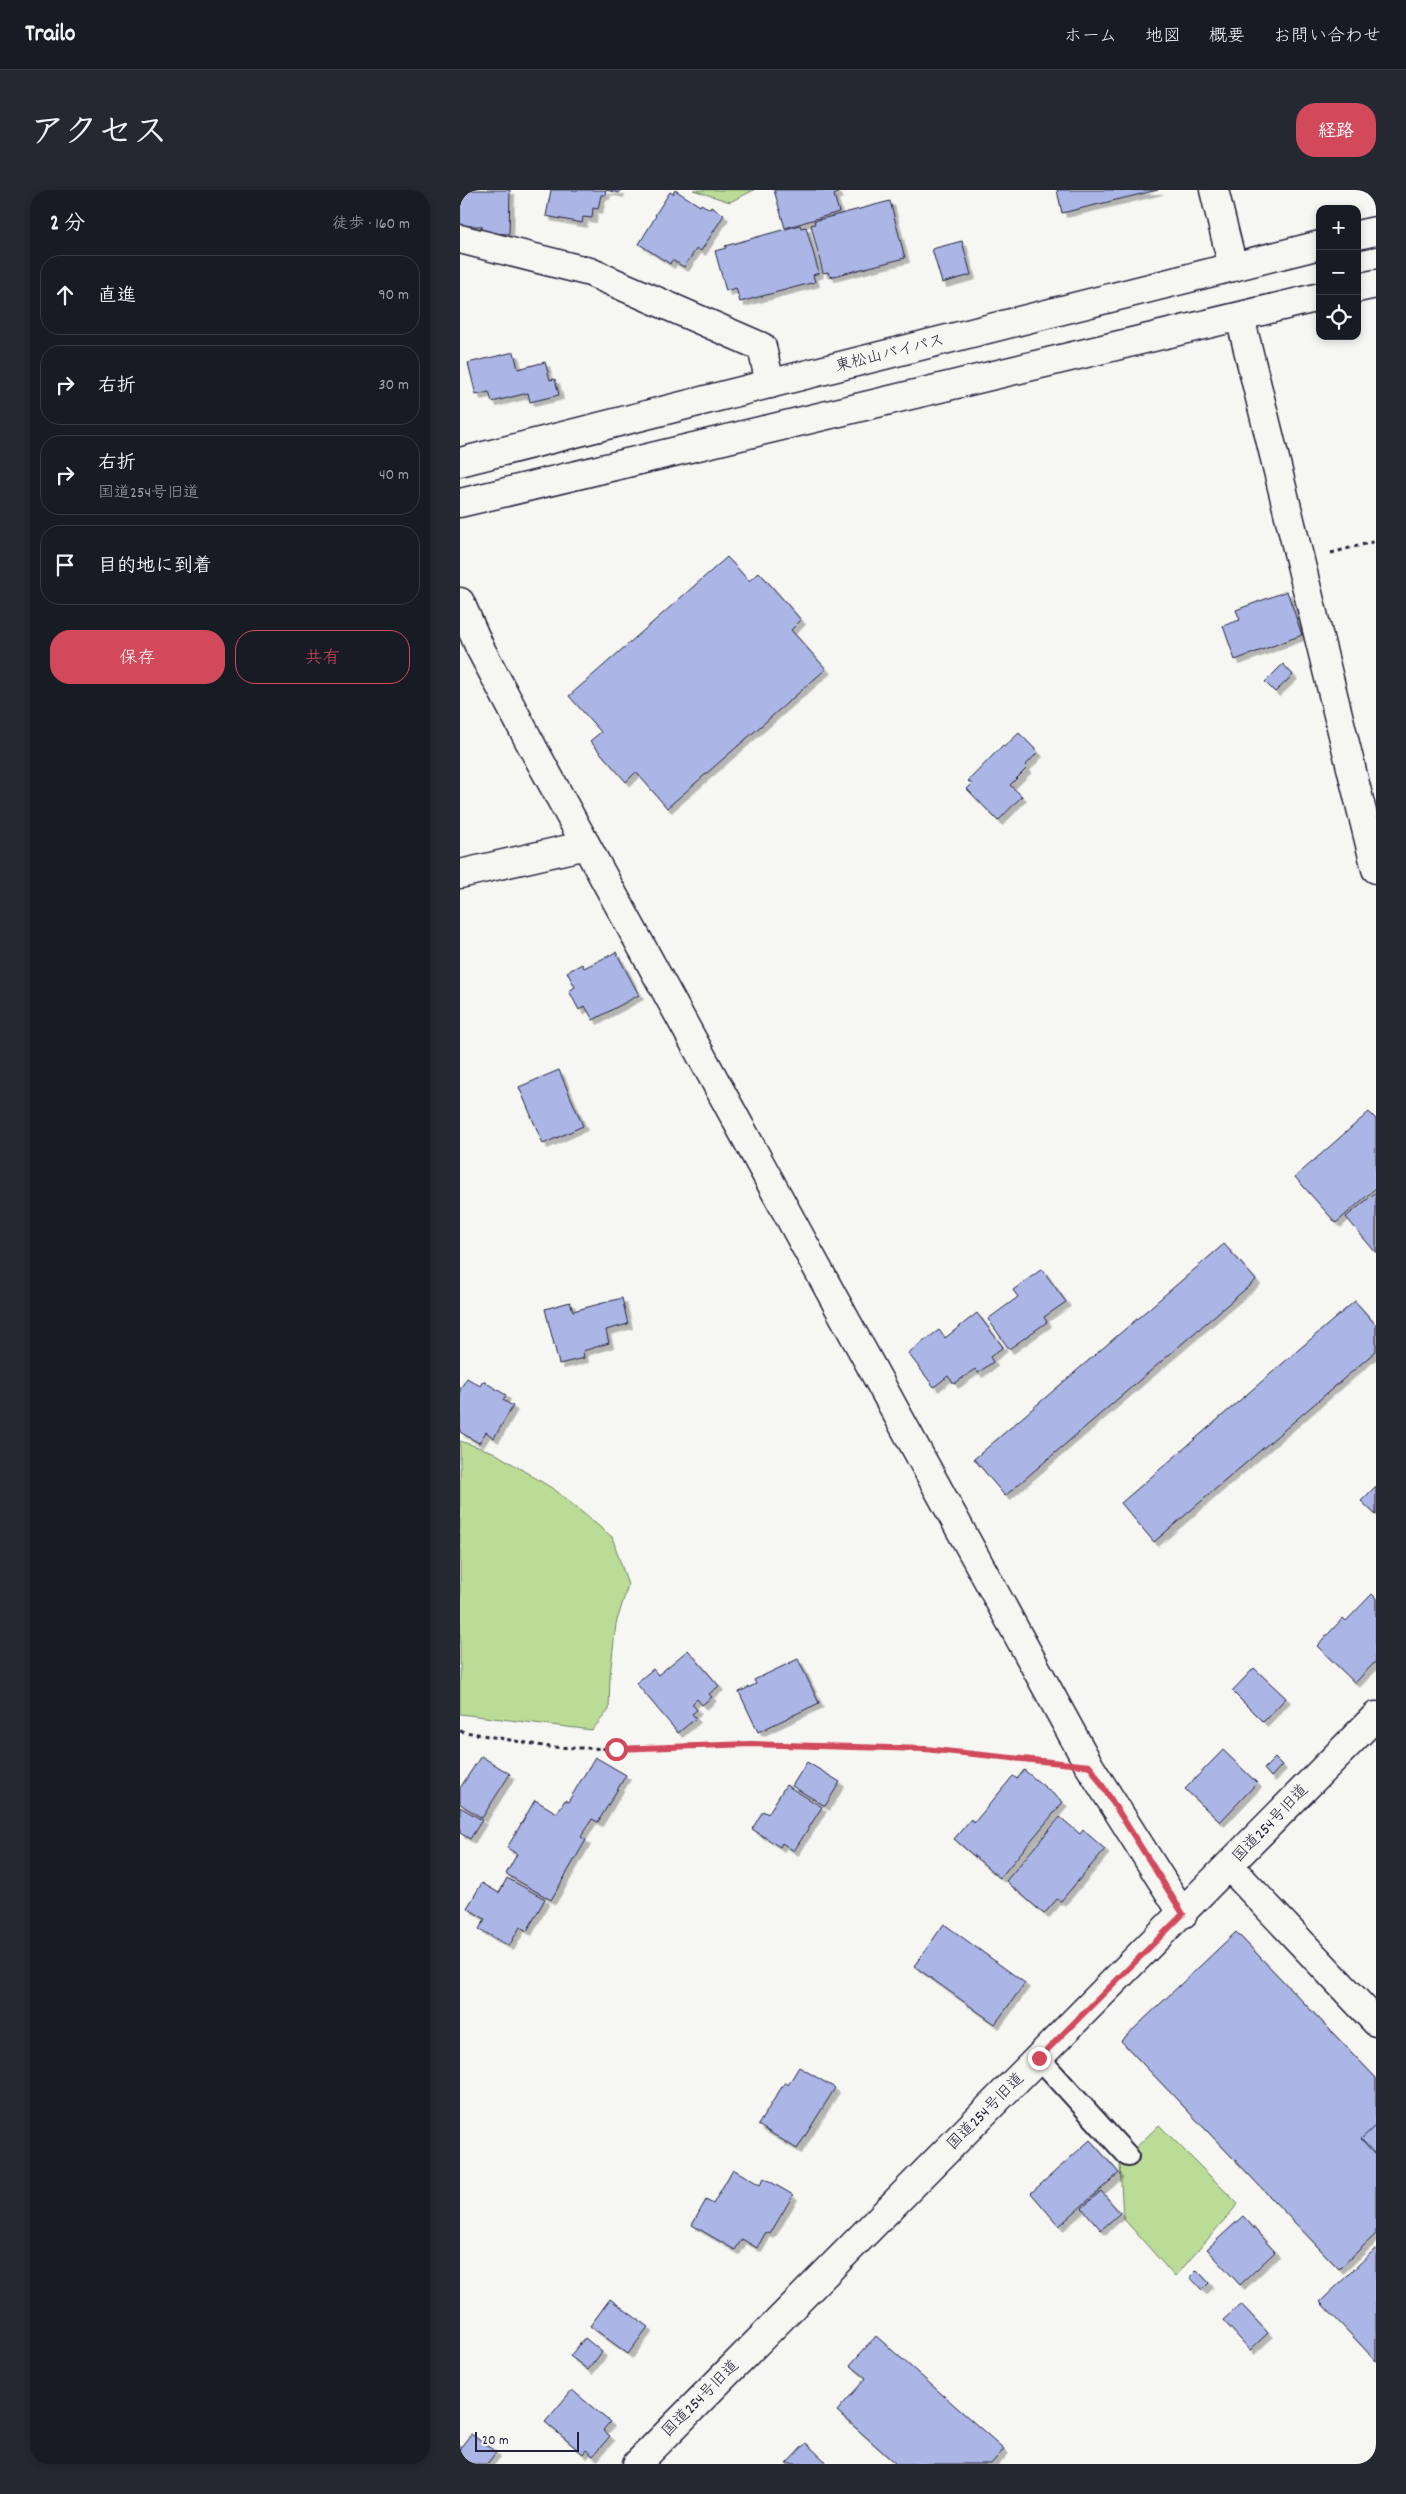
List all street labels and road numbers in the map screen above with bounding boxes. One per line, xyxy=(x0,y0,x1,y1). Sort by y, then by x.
street label: 東松山バイパス xyxy=(833,329,947,379)
street label: 国道254号旧道 xyxy=(1228,1780,1314,1868)
street label: 国道254号旧道 xyxy=(942,2068,1030,2156)
street label: 国道254号旧道 xyxy=(657,2355,745,2443)

